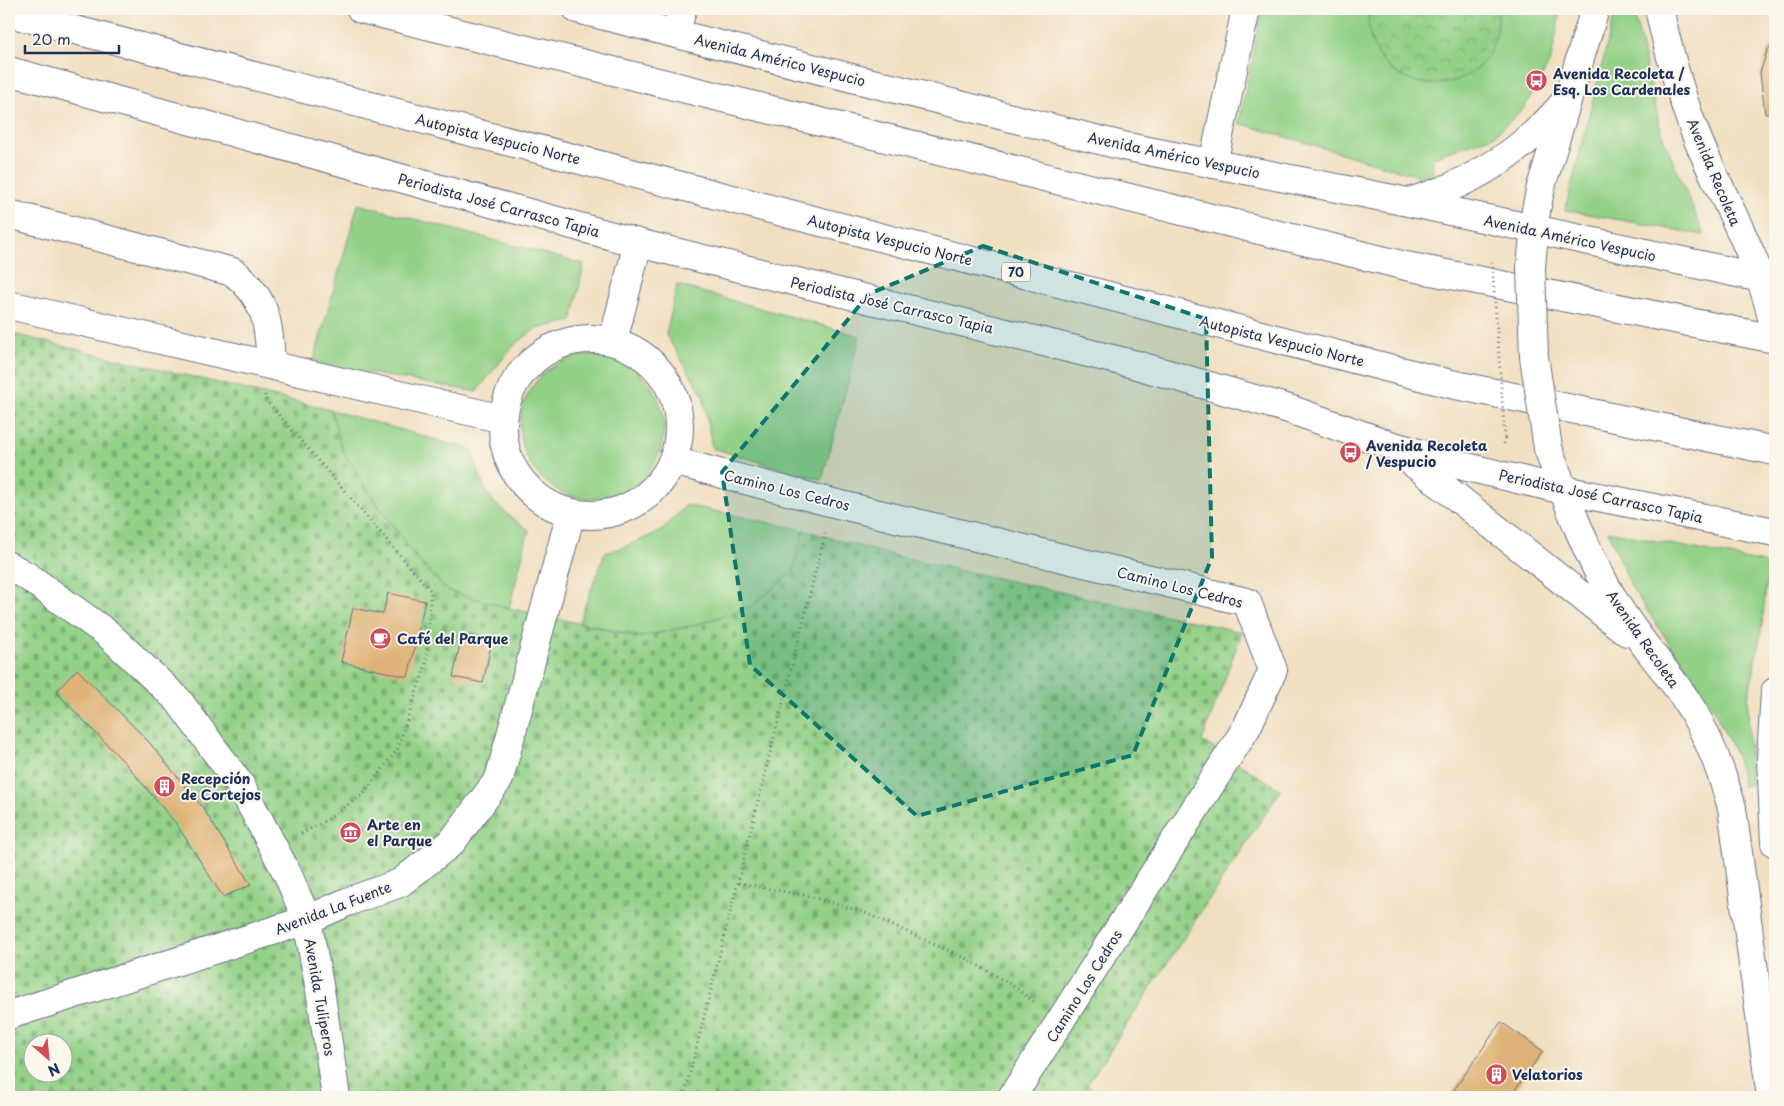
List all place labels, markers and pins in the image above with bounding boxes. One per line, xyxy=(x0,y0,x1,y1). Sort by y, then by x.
place label: Avenida Recoleta / Esq. Los Cardenales xyxy=(1552,63,1690,100)
bus stop icon: Avenida Recoleta / Esq. Los Cardenales xyxy=(1525,69,1549,93)
place label: Avenida Recoleta / Vespucio xyxy=(1365,435,1488,472)
bus stop icon: Avenida Recoleta / Vespucio xyxy=(1338,441,1362,465)
cafe icon: Café del Parque xyxy=(369,626,393,650)
place label: Café del Parque xyxy=(397,628,509,649)
place label: Recepción de Cortejos xyxy=(181,768,261,805)
building icon: Recepción de Cortejos xyxy=(153,774,177,798)
place label: Arte en el Parque xyxy=(367,814,433,851)
museum icon: Arte en el Parque xyxy=(339,820,363,844)
building icon: Velatorios xyxy=(1484,1062,1508,1086)
place label: Velatorios xyxy=(1512,1064,1583,1085)

